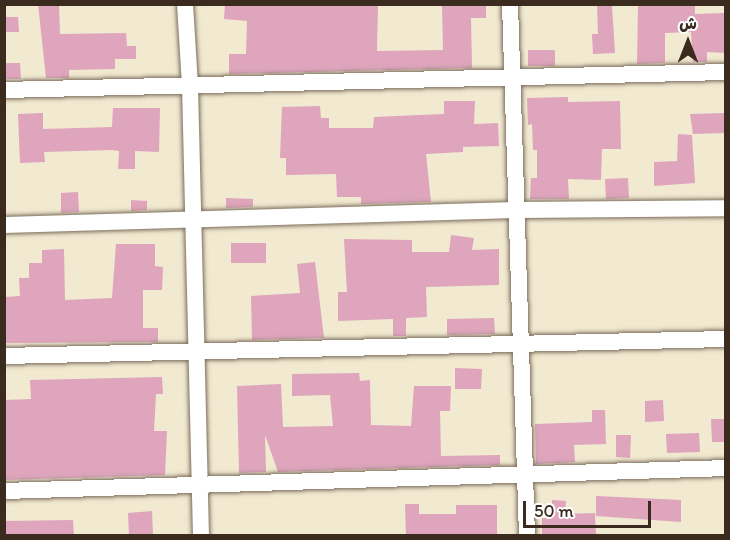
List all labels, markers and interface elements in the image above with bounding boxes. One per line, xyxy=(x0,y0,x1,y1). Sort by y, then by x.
north arrow xyxy=(658,12,718,72)
text: ش xyxy=(679,14,697,33)
scale bar xyxy=(526,489,654,527)
text: 50 m xyxy=(534,500,574,522)

